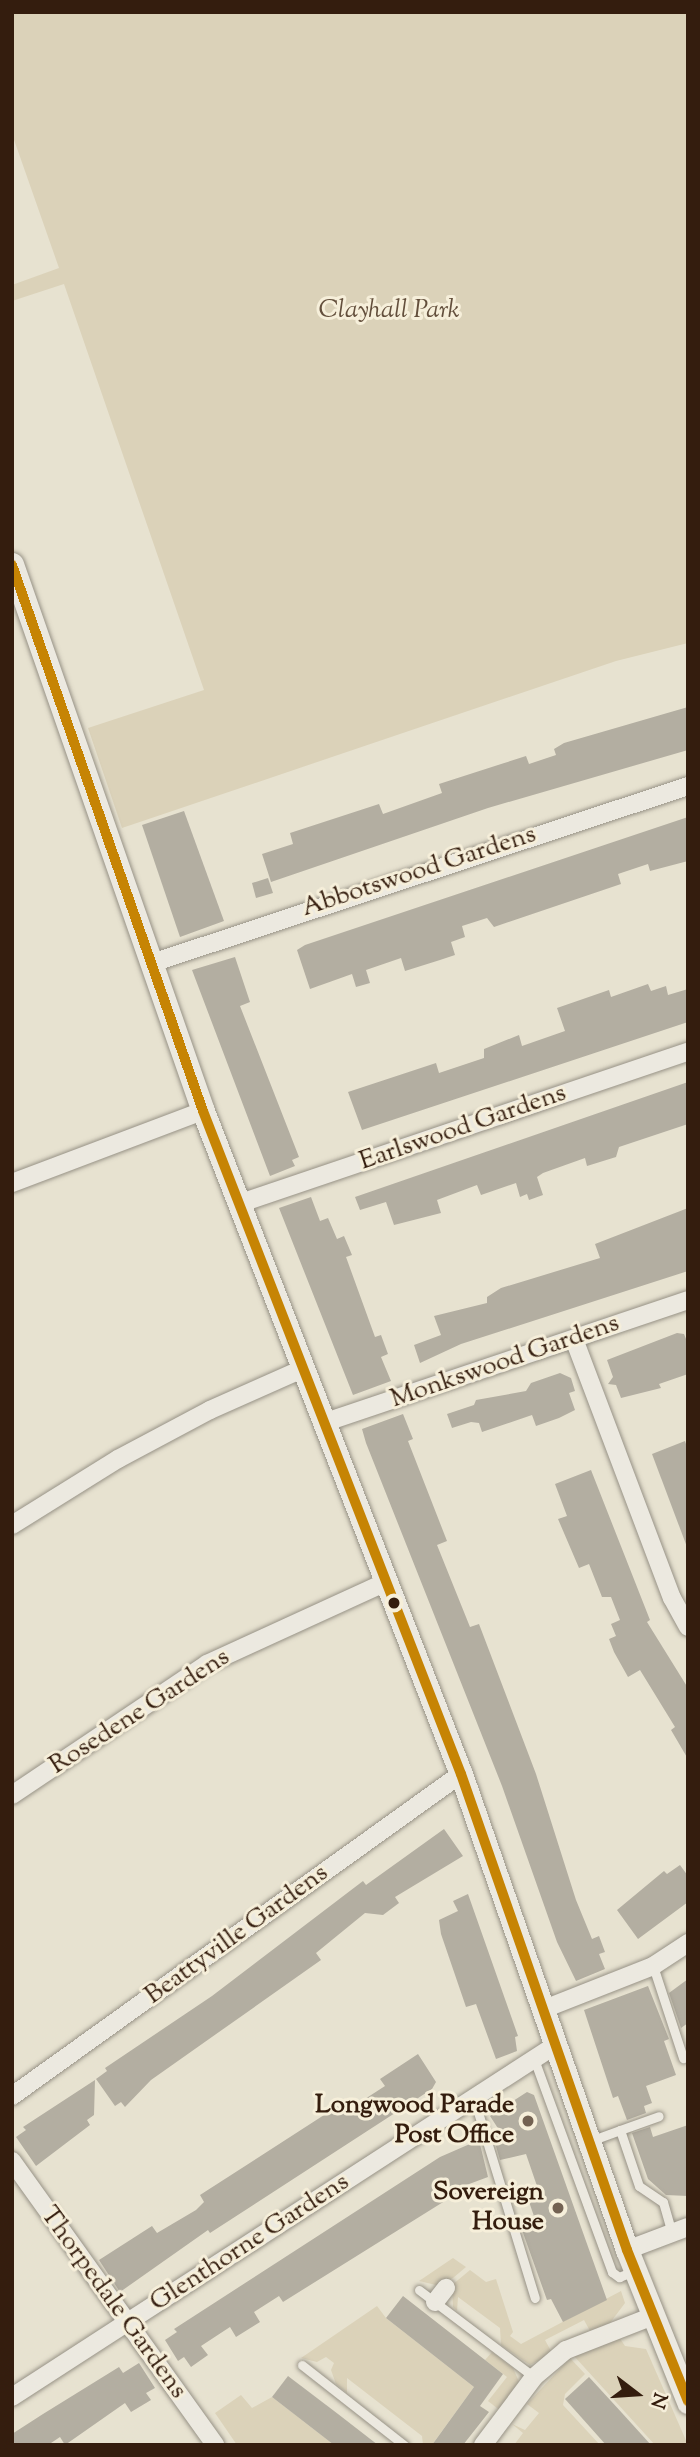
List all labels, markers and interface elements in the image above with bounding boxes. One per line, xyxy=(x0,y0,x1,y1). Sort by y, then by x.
park label: Clayhall Park xyxy=(318,295,460,327)
street label: Abbotswood Gardens xyxy=(298,819,540,925)
street label: Earlswood Gardens xyxy=(356,1078,570,1178)
street label: Monkswood Gardens xyxy=(387,1308,623,1416)
unlabelled marker xyxy=(387,1596,401,1610)
street label: Rosedene Gardens xyxy=(44,1642,236,1782)
street label: Beattyville Gardens xyxy=(139,1858,335,2012)
place label: Longwood Parade Post Office xyxy=(315,2090,514,2152)
marker: Longwood Parade Post Office xyxy=(520,2113,536,2129)
street label: Glenthorne Gardens xyxy=(145,2167,355,2319)
place label: Sovereign House xyxy=(433,2177,544,2238)
marker: Sovereign House xyxy=(550,2200,566,2216)
street label: Thorpedale Gardens xyxy=(33,2201,193,2405)
north arrow xyxy=(602,2359,672,2429)
text: N xyxy=(642,2389,673,2411)

